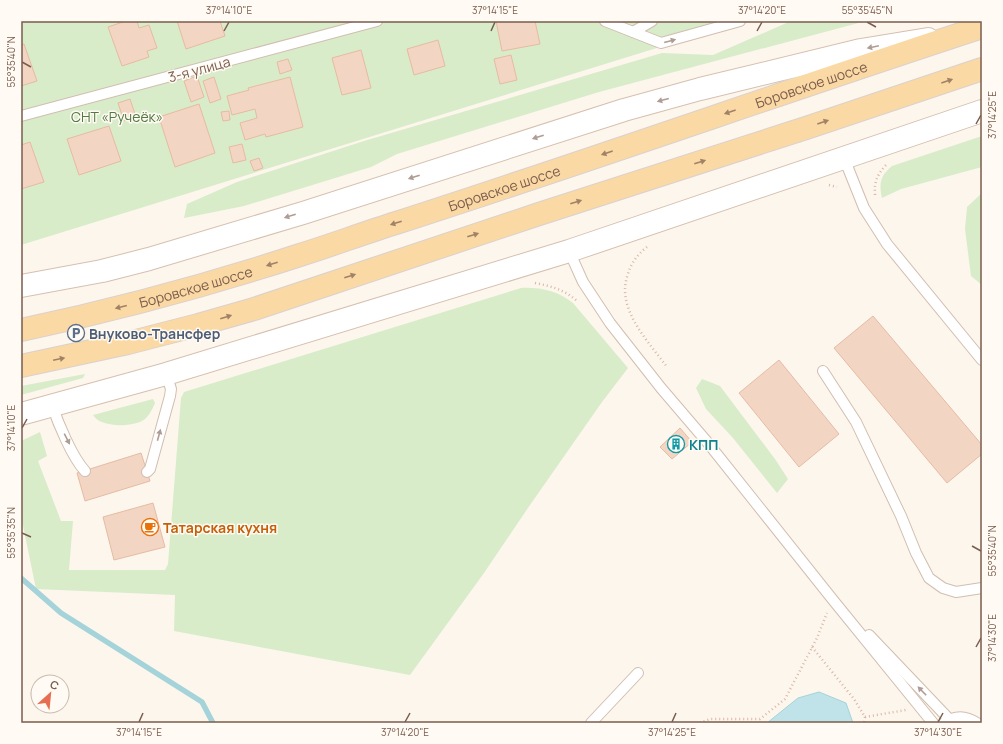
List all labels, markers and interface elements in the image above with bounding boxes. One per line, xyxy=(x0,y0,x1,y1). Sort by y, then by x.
text: 37°14'10"E xyxy=(206,3,252,17)
text: 37°14'15"E xyxy=(472,3,518,17)
text: 37°14'20"E xyxy=(738,3,786,17)
text: 55°35'45"N xyxy=(842,3,893,17)
text: 55°35'40"N xyxy=(4,36,18,88)
one-way arrow xyxy=(663,37,676,43)
one-way arrow xyxy=(867,45,879,51)
street label: 3-я улица xyxy=(166,52,232,86)
street label: Боровское шоссе xyxy=(753,56,870,112)
one-way arrow xyxy=(941,78,953,84)
text: 37°14'25"E xyxy=(985,91,999,139)
one-way arrow xyxy=(656,97,668,103)
park label: СНТ «Ручеёк» xyxy=(71,107,163,126)
one-way arrow xyxy=(724,109,736,115)
one-way arrow xyxy=(818,119,830,125)
one-way arrow xyxy=(532,134,544,140)
one-way arrow xyxy=(601,151,613,157)
one-way arrow xyxy=(694,159,706,165)
street label: Боровское шоссе xyxy=(446,160,563,215)
one-way arrow xyxy=(408,174,420,180)
one-way arrow xyxy=(570,199,582,205)
one-way arrow xyxy=(284,213,296,219)
one-way arrow xyxy=(389,220,401,226)
one-way arrow xyxy=(467,232,479,238)
street label: Боровское шоссе xyxy=(137,261,255,311)
one-way arrow xyxy=(266,261,278,267)
one-way arrow xyxy=(344,273,356,279)
one-way arrow xyxy=(114,305,127,311)
one-way arrow xyxy=(220,314,232,320)
parking icon: Внуково-Трансфер xyxy=(66,323,86,343)
place label: Внуково-Трансфер xyxy=(89,324,221,343)
one-way arrow xyxy=(53,355,65,361)
text: 37°14'10"E xyxy=(4,405,18,451)
one-way arrow xyxy=(157,429,163,442)
one-way arrow xyxy=(64,433,70,444)
building icon: КПП xyxy=(666,434,686,454)
place label: КПП xyxy=(689,435,718,454)
text: 55°35'35"N xyxy=(4,507,18,559)
cafe icon: Татарская кухня xyxy=(140,517,160,537)
place label: Татарская кухня xyxy=(163,518,277,537)
text: 55°35'40"N xyxy=(985,525,999,577)
text: 37°14'30"E xyxy=(985,614,999,662)
north arrow xyxy=(30,674,70,714)
text: С xyxy=(48,676,62,693)
one-way arrow xyxy=(917,686,927,696)
text: 37°14'15"E xyxy=(116,725,162,739)
text: 37°14'20"E xyxy=(381,725,429,739)
text: 37°14'25"E xyxy=(648,725,696,739)
text: 37°14'30"E xyxy=(914,725,962,739)

